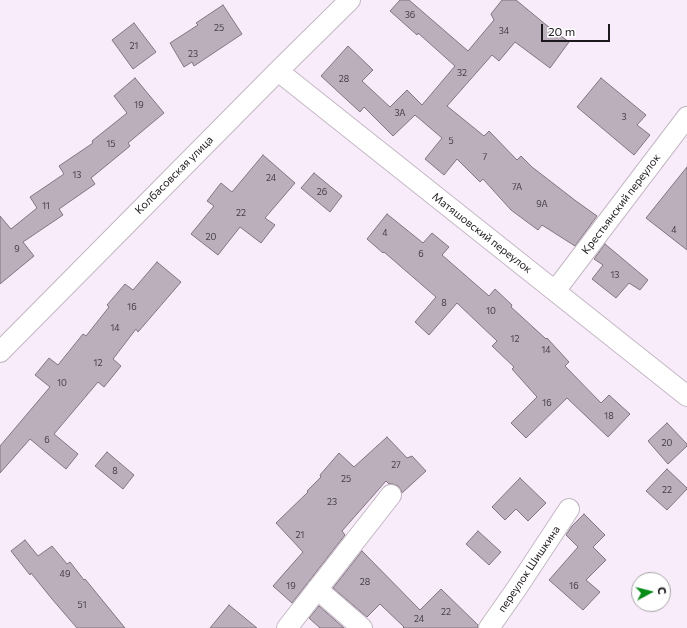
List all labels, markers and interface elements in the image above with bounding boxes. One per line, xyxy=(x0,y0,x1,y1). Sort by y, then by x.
house number: 36 xyxy=(405,10,415,20)
scale bar xyxy=(543,16,612,42)
house number: 25 xyxy=(214,23,224,33)
text: 20 m xyxy=(548,24,575,38)
house number: 34 xyxy=(499,26,509,36)
house number: 21 xyxy=(130,41,138,51)
house number: 23 xyxy=(188,49,198,59)
house number: 32 xyxy=(457,68,467,78)
house number: 28 xyxy=(339,74,349,84)
house number: 19 xyxy=(134,100,144,110)
house number: 3А xyxy=(394,108,406,118)
house number: 3 xyxy=(621,112,627,122)
street label: Колбасовская улица xyxy=(132,133,216,217)
house number: 5 xyxy=(448,136,454,146)
house number: 15 xyxy=(106,139,116,149)
street label: Крестьянский переулок xyxy=(579,151,663,257)
house number: 7 xyxy=(483,152,487,162)
house number: 13 xyxy=(73,170,81,180)
house number: 24 xyxy=(266,173,276,183)
house number: 7А xyxy=(512,182,522,192)
house number: 26 xyxy=(317,187,327,197)
street label: Матяшовский переулок xyxy=(429,190,535,276)
house number: 9А xyxy=(536,199,548,209)
house number: 11 xyxy=(42,201,50,211)
house number: 22 xyxy=(236,208,246,218)
house number: 4 xyxy=(671,225,677,235)
house number: 4 xyxy=(382,228,388,238)
house number: 20 xyxy=(206,232,216,242)
house number: 9 xyxy=(14,244,20,254)
house number: 6 xyxy=(418,249,424,259)
house number: 13 xyxy=(611,270,619,280)
house number: 8 xyxy=(441,298,447,308)
house number: 16 xyxy=(127,302,137,312)
house number: 10 xyxy=(486,306,496,316)
house number: 14 xyxy=(110,323,120,333)
house number: 12 xyxy=(511,334,519,344)
house number: 14 xyxy=(541,345,551,355)
house number: 12 xyxy=(94,358,102,368)
house number: 10 xyxy=(57,378,67,388)
house number: 16 xyxy=(542,398,552,408)
house number: 18 xyxy=(604,411,614,421)
house number: 6 xyxy=(44,435,50,445)
house number: 20 xyxy=(662,438,672,448)
house number: 27 xyxy=(391,460,401,470)
house number: 8 xyxy=(112,466,118,476)
house number: 25 xyxy=(341,474,351,484)
house number: 22 xyxy=(662,485,672,495)
house number: 23 xyxy=(327,497,337,507)
street label: переулок Шишкина xyxy=(495,523,563,615)
house number: 21 xyxy=(296,530,304,540)
house number: 49 xyxy=(60,569,70,579)
north arrow xyxy=(631,572,671,612)
house number: 28 xyxy=(360,577,370,587)
house number: 19 xyxy=(286,581,296,591)
house number: 16 xyxy=(569,581,579,591)
text: С xyxy=(656,586,669,595)
house number: 51 xyxy=(77,600,87,610)
house number: 22 xyxy=(441,607,451,617)
house number: 24 xyxy=(414,614,424,624)

